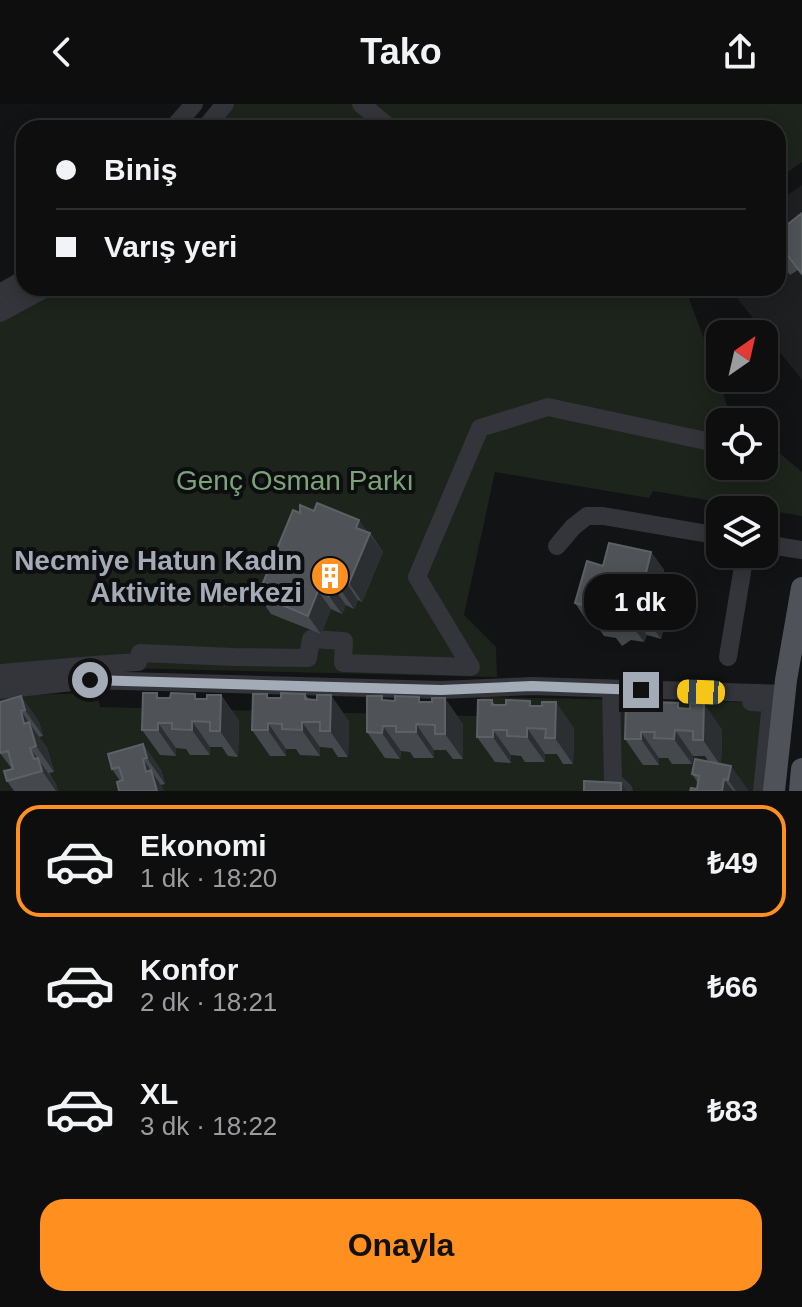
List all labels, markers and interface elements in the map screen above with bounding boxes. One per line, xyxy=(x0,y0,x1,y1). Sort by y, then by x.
icon: back xyxy=(40,30,84,74)
icon: share xyxy=(718,30,762,74)
text: Tako xyxy=(360,31,442,72)
text: Biniş xyxy=(104,153,177,186)
text: Varış yeri xyxy=(104,230,237,263)
north arrow xyxy=(706,320,778,392)
map controls xyxy=(706,320,778,568)
button: locate xyxy=(706,408,778,480)
park label: Genç Osman Parkı xyxy=(176,465,414,496)
button: layers xyxy=(706,496,778,568)
place label: Necmiye Hatun Kadın Aktivite Merkezi xyxy=(14,545,302,608)
building icon: Necmiye Hatun Kadın Aktivite Merkezi xyxy=(309,555,351,597)
callout: 1 dk xyxy=(585,574,697,630)
text: 1 dk xyxy=(614,587,666,617)
route start xyxy=(72,662,108,698)
route end xyxy=(623,672,659,708)
car xyxy=(677,679,725,705)
icon: car xyxy=(44,825,116,897)
text: Ekonomi xyxy=(140,829,267,862)
text: ₺49 xyxy=(707,846,758,879)
text: 1 dk · 18:20 xyxy=(140,863,277,893)
icon: car xyxy=(44,949,116,1021)
text: Konfor xyxy=(140,953,238,986)
text: ₺66 xyxy=(707,970,758,1003)
text: 2 dk · 18:21 xyxy=(140,987,277,1017)
icon: car xyxy=(44,1073,116,1145)
text: XL xyxy=(140,1077,178,1110)
text: ₺83 xyxy=(707,1094,758,1127)
text: 3 dk · 18:22 xyxy=(140,1111,277,1141)
button: Onayla xyxy=(40,1199,762,1291)

